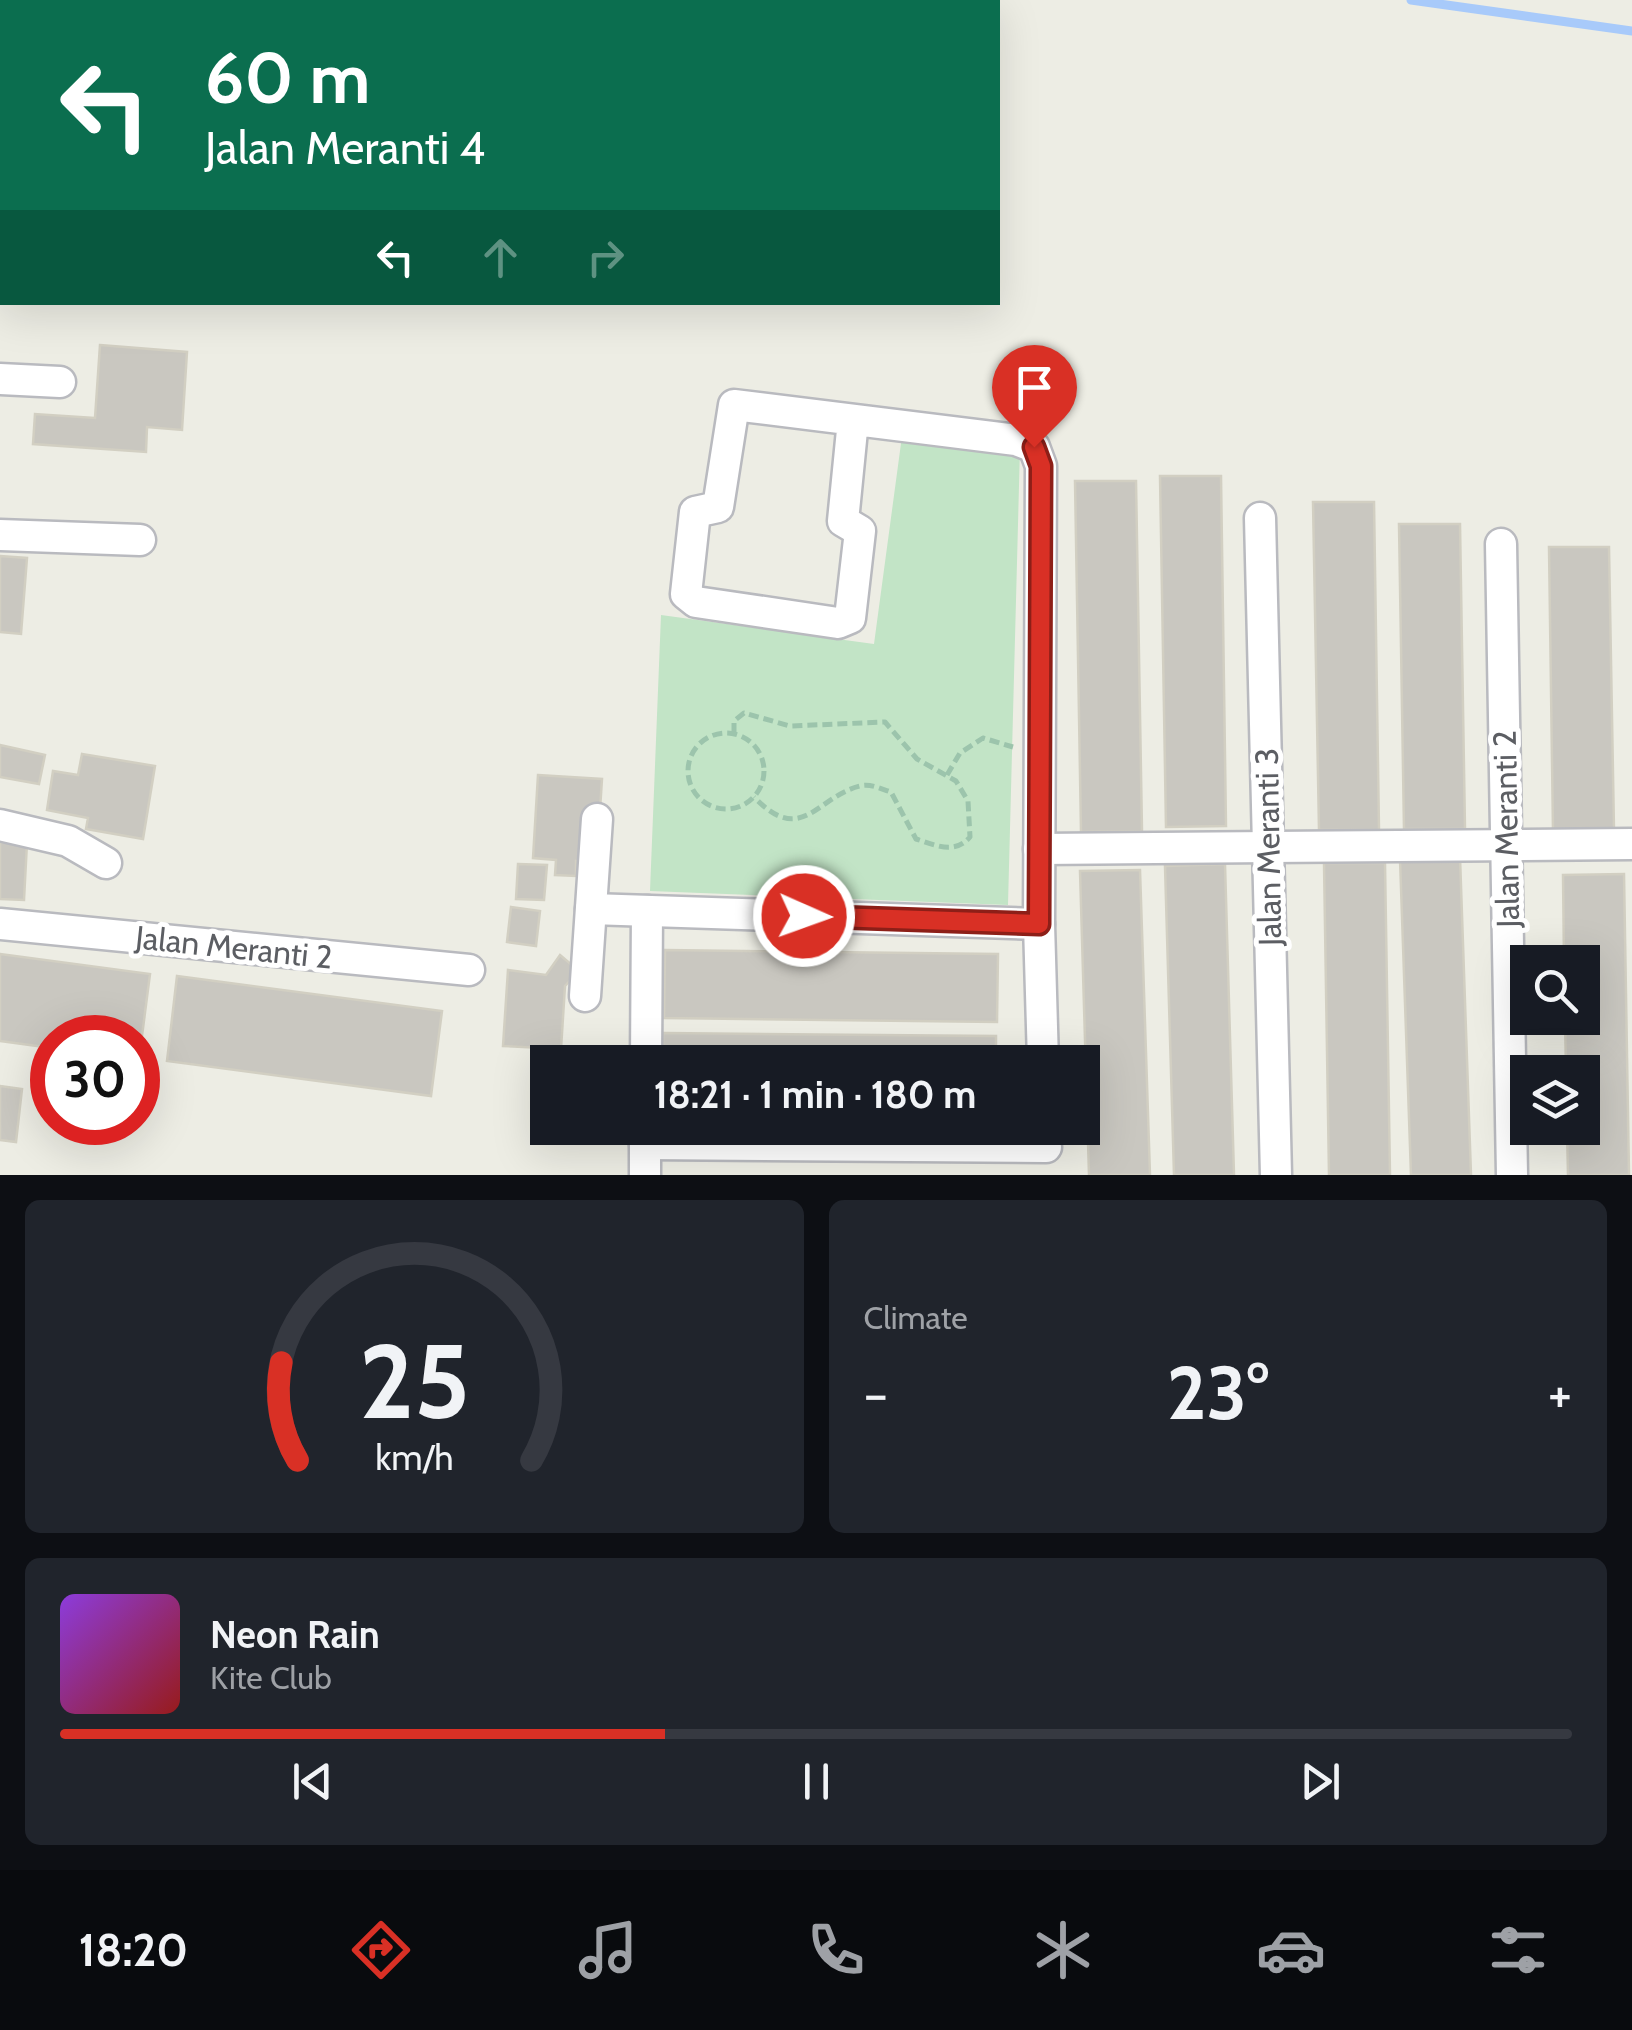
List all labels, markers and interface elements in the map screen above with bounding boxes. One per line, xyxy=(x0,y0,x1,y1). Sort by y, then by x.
text: 60 m xyxy=(205,35,370,121)
icon: left xyxy=(40,40,170,170)
text: Jalan Meranti 4 xyxy=(205,121,485,175)
icon: left xyxy=(368,230,423,285)
icon: ahead xyxy=(473,230,528,285)
icon: right xyxy=(578,230,633,285)
pin xyxy=(992,345,1077,448)
icon: arrive xyxy=(1007,360,1062,415)
street label: Jalan Meranti 2 xyxy=(1485,730,1527,929)
street label: Jalan Meranti 3 xyxy=(1247,748,1289,947)
position arrow xyxy=(752,864,856,968)
street label: Jalan Meranti 2 xyxy=(133,917,334,977)
map controls xyxy=(1510,945,1600,1145)
button: search xyxy=(1510,945,1600,1035)
speed limit sign: 30 xyxy=(30,1015,160,1145)
button: layers xyxy=(1510,1055,1600,1145)
text: 18:21 · 1 min · 180 m xyxy=(654,1071,976,1118)
text: Climate xyxy=(864,1298,968,1337)
text: 25 xyxy=(359,1318,470,1444)
text: 23° xyxy=(1167,1347,1269,1438)
text: − xyxy=(864,1360,888,1427)
text: + xyxy=(1548,1360,1572,1427)
text: km/h xyxy=(375,1436,453,1479)
text: Neon Rain xyxy=(210,1611,380,1658)
text: Kite Club xyxy=(210,1658,332,1697)
icon: previous xyxy=(285,1754,340,1809)
icon: pause xyxy=(789,1754,844,1809)
icon: next xyxy=(1293,1754,1348,1809)
icon: directions xyxy=(346,1915,416,1985)
icon: music xyxy=(573,1915,643,1985)
icon: phone xyxy=(801,1915,871,1985)
icon: climate xyxy=(1028,1915,1098,1985)
icon: car xyxy=(1256,1915,1326,1985)
icon: filters xyxy=(1483,1915,1553,1985)
text: 18:20 xyxy=(79,1923,188,1977)

